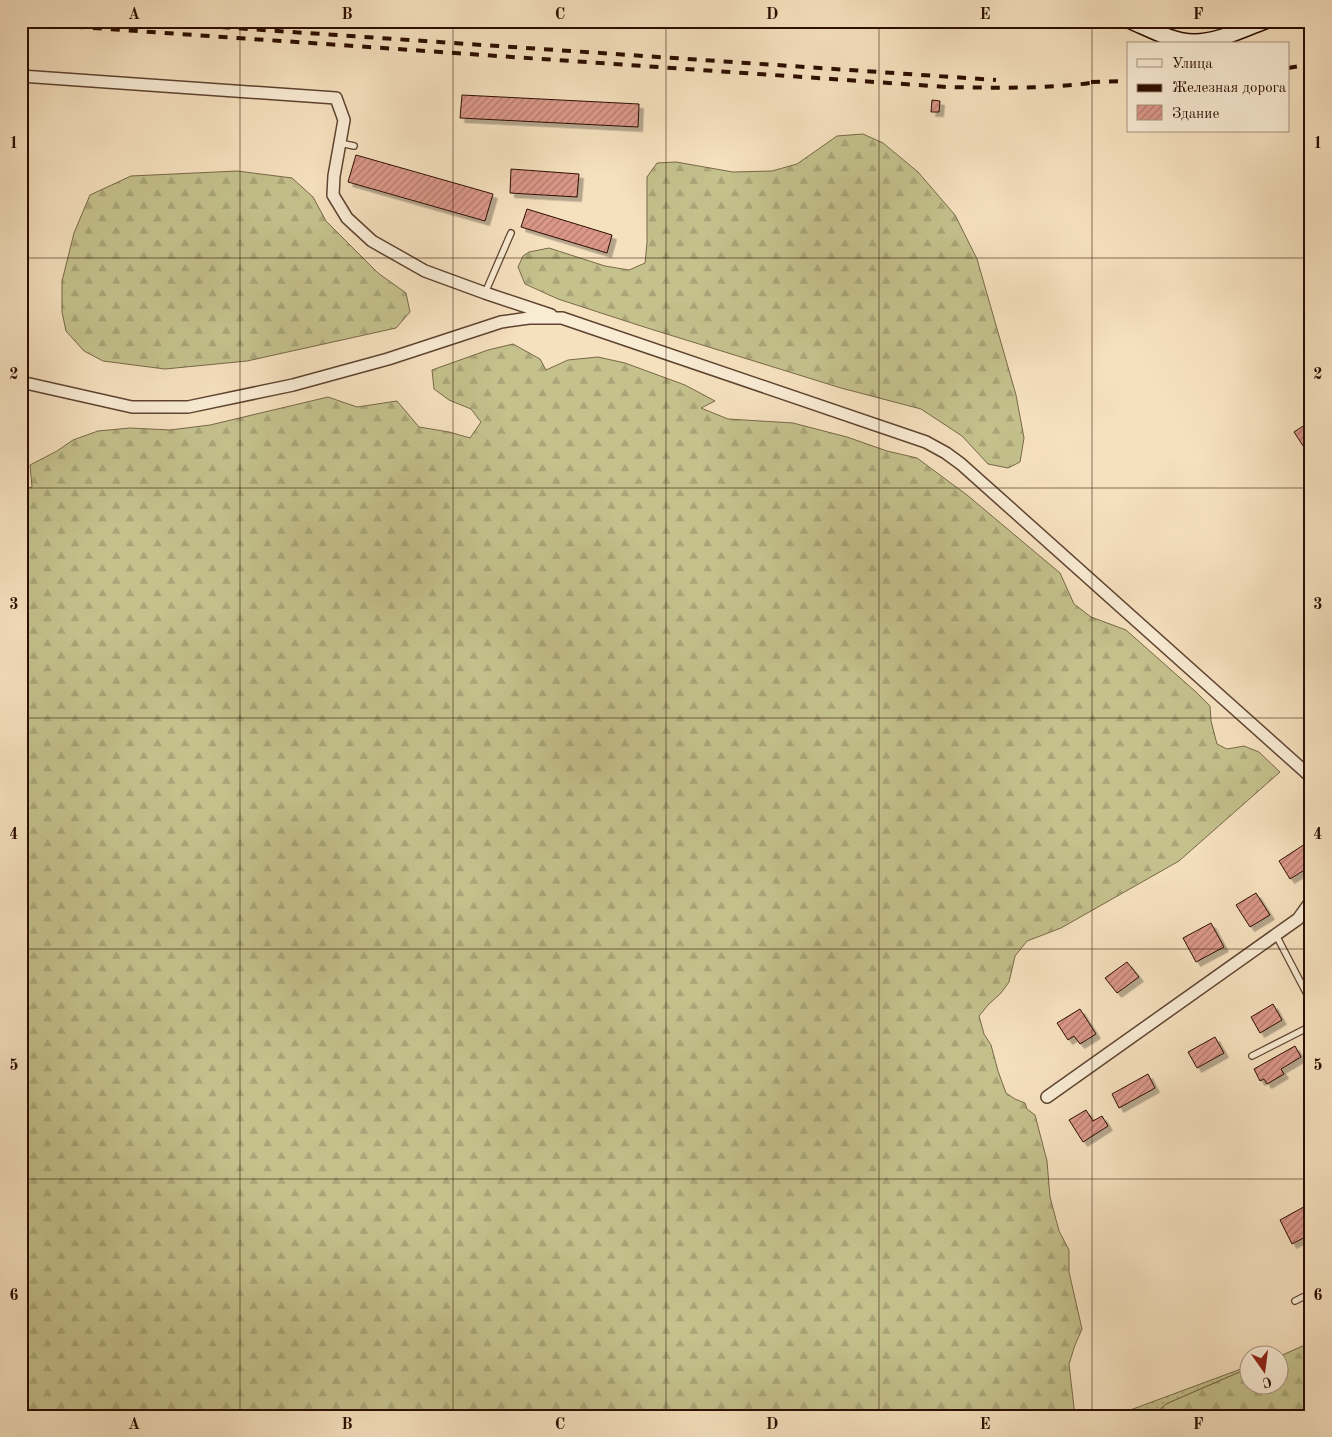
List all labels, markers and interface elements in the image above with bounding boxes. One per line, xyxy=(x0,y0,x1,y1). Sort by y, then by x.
text: A xyxy=(128,7,140,23)
text: B xyxy=(341,7,353,23)
text: C xyxy=(555,7,565,23)
text: D xyxy=(766,7,778,23)
text: E xyxy=(979,7,991,23)
text: F xyxy=(1193,7,1204,23)
legend xyxy=(1127,42,1290,132)
text: Улица xyxy=(1172,57,1213,72)
text: Железная дорога xyxy=(1172,81,1287,96)
text: Здание xyxy=(1172,107,1219,122)
text: 1 xyxy=(9,136,19,152)
text: 1 xyxy=(1313,136,1323,152)
text: 2 xyxy=(9,367,19,383)
text: 2 xyxy=(1313,367,1323,383)
text: 3 xyxy=(9,597,19,613)
text: 3 xyxy=(1313,597,1323,613)
text: 4 xyxy=(9,827,19,843)
text: 4 xyxy=(1313,827,1323,843)
text: 5 xyxy=(9,1058,19,1074)
text: 5 xyxy=(1313,1058,1323,1074)
text: 6 xyxy=(9,1288,19,1304)
text: 6 xyxy=(1313,1288,1323,1304)
north arrow xyxy=(1240,1344,1290,1394)
text: С xyxy=(1261,1374,1273,1390)
text: A xyxy=(128,1417,140,1433)
text: B xyxy=(341,1417,353,1433)
text: C xyxy=(555,1417,565,1433)
text: D xyxy=(766,1417,778,1433)
text: E xyxy=(979,1417,991,1433)
text: F xyxy=(1193,1417,1204,1433)

